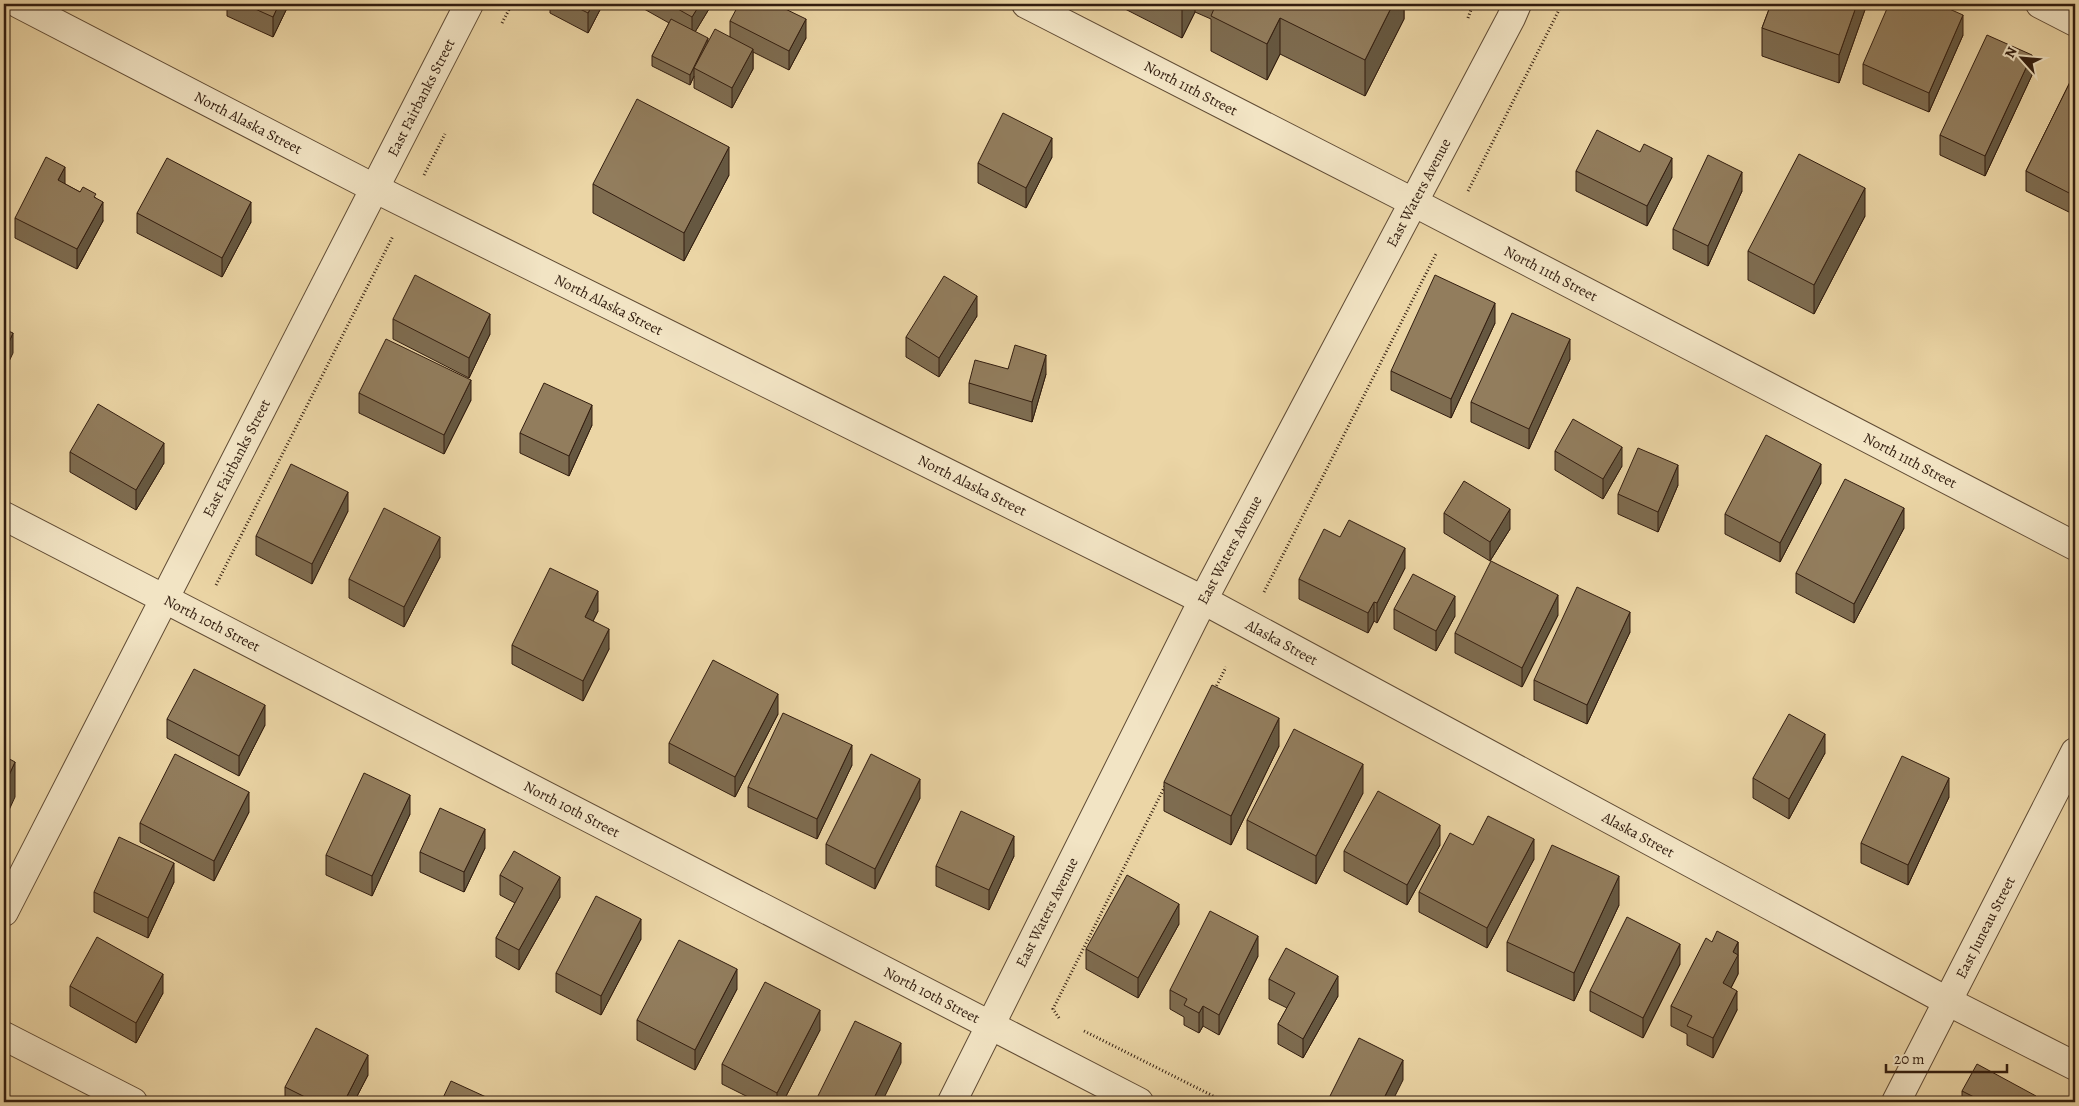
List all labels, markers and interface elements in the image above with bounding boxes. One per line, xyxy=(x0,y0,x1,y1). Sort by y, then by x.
north arrow xyxy=(1996,32,2046,82)
street label: East Fairbanks Street xyxy=(383,35,460,160)
text: N xyxy=(2000,43,2022,61)
street label: North 11th Street xyxy=(1140,56,1241,121)
street label: North Alaska Street xyxy=(191,86,306,159)
street label: East Waters Avenue xyxy=(1381,135,1456,251)
street label: North 11th Street xyxy=(1501,241,1601,306)
street label: North Alaska Street xyxy=(551,269,667,340)
street label: East Fairbanks Street xyxy=(198,396,275,520)
street label: North 11th Street xyxy=(1860,428,1960,493)
street label: North Alaska Street xyxy=(915,450,1030,521)
street label: East Waters Avenue xyxy=(1193,492,1267,608)
street label: North 10th Street xyxy=(160,590,264,657)
street label: Alaska Street xyxy=(1241,614,1321,670)
street label: North 10th Street xyxy=(520,776,623,842)
street label: Alaska Street xyxy=(1598,806,1678,862)
street label: East Waters Avenue xyxy=(1011,854,1083,971)
street label: East Juneau Street xyxy=(1951,873,2020,982)
street label: North 10th Street xyxy=(880,962,983,1028)
scale bar xyxy=(1886,1041,2008,1073)
text: 20 m xyxy=(1894,1049,1925,1069)

